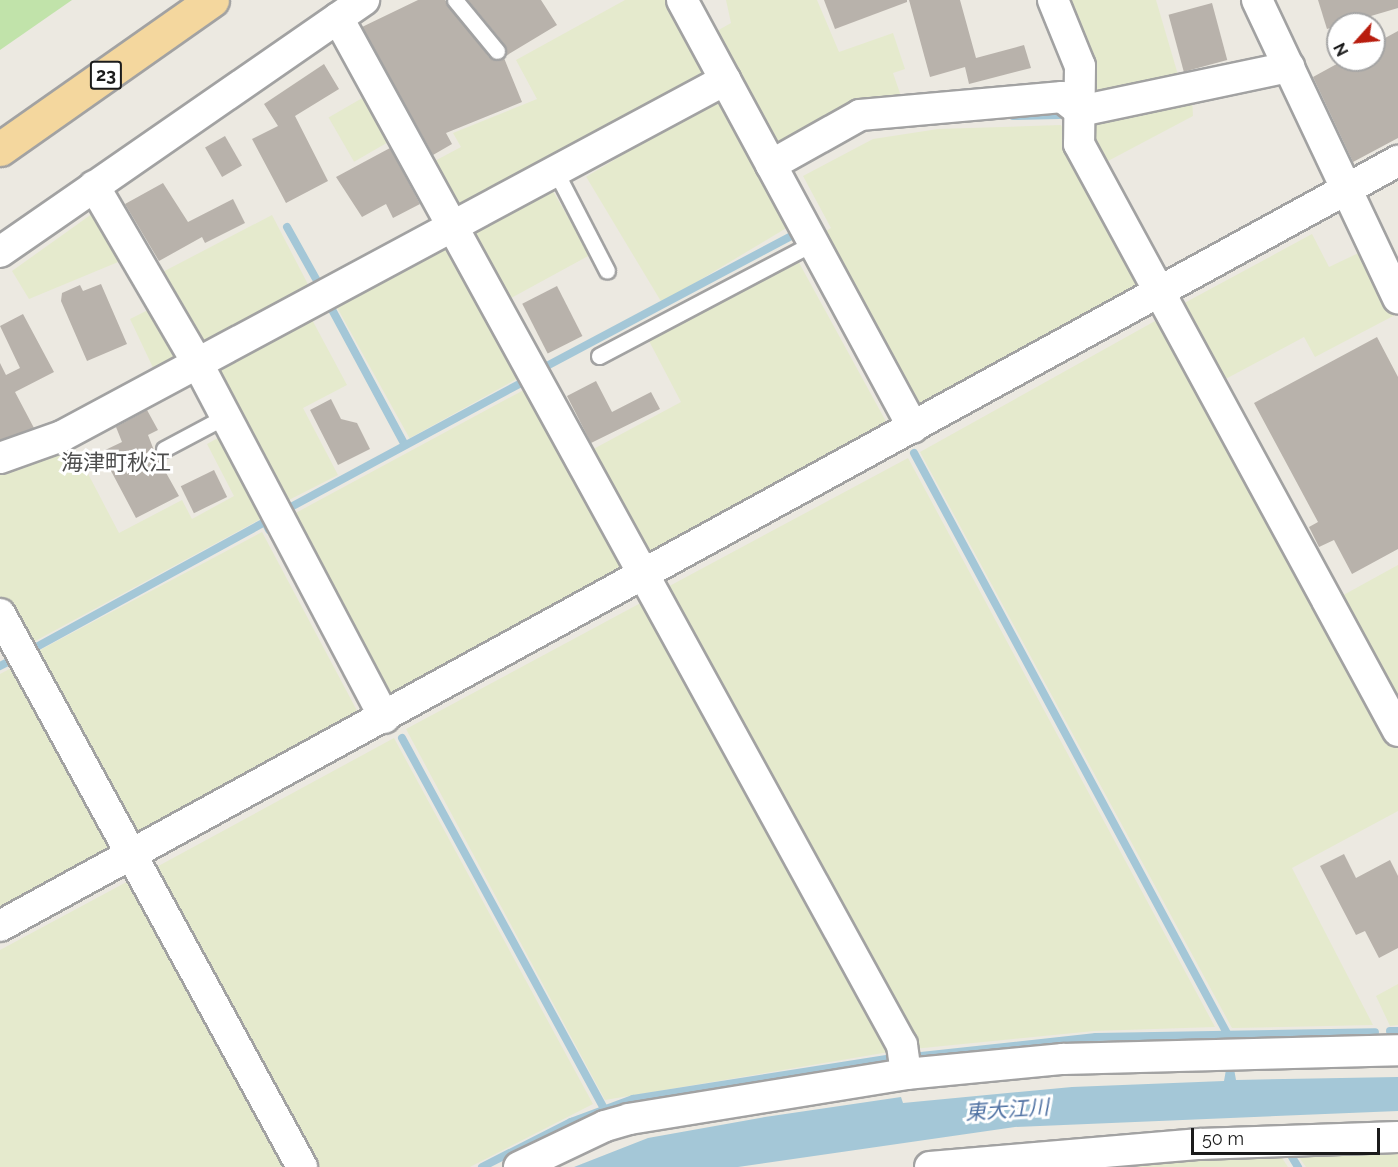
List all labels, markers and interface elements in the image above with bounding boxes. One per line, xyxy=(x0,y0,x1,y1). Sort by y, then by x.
north arrow xyxy=(1326,12,1386,72)
text: N xyxy=(1330,40,1353,59)
road number: 23 xyxy=(90,60,122,90)
district label: 海津町秋江 xyxy=(61,450,171,476)
water label: 東大江川 xyxy=(964,1095,1050,1125)
scale bar xyxy=(1194,1116,1383,1154)
text: 50 m xyxy=(1202,1128,1244,1149)

